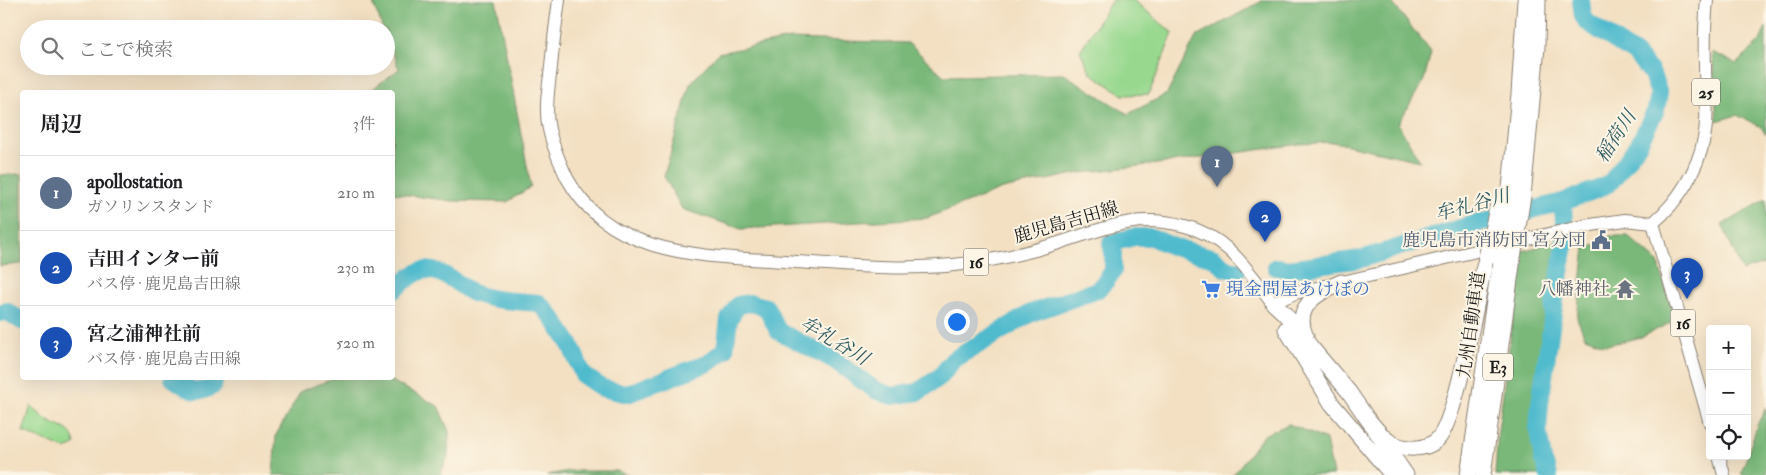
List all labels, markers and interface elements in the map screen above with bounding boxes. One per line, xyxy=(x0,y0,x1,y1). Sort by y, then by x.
search box xyxy=(20,20,395,75)
icon: search xyxy=(38,34,66,62)
text: ここで検索 xyxy=(78,38,173,62)
road number: 25 xyxy=(1692,78,1720,105)
water label: 稲荷川 xyxy=(1590,104,1643,167)
text: 周辺 xyxy=(40,111,82,138)
text: 3件 xyxy=(353,114,375,134)
pin: 1 xyxy=(1201,146,1233,187)
text: apollostation xyxy=(87,170,183,194)
text: 1 xyxy=(53,183,59,203)
text: 210 m xyxy=(337,183,375,203)
water label: 牟礼谷川 xyxy=(1432,183,1514,226)
text: ガソリンスタンド xyxy=(87,197,215,217)
street label: 鹿児島吉田線 xyxy=(1011,197,1121,248)
pin: 2 xyxy=(1249,201,1281,242)
place label: 鹿児島市消防団 宮分団 xyxy=(1402,229,1586,252)
public building icon: 鹿児島市消防団 宮分団 xyxy=(1590,229,1612,251)
text: 吉田インター前 xyxy=(87,247,219,271)
road number: 16 xyxy=(964,248,988,276)
text: 2 xyxy=(52,258,60,278)
text: 230 m xyxy=(337,258,375,278)
pin: 3 xyxy=(1671,258,1703,299)
street label: 九州自動車道 xyxy=(1453,270,1490,380)
text: バス停 · 鹿児島吉田線 xyxy=(87,274,241,294)
supermarket icon: 現金問屋あけぼの xyxy=(1200,278,1222,300)
place label: 現金問屋あけぼの xyxy=(1226,278,1370,301)
place label: 八幡神社 xyxy=(1538,278,1610,301)
temple icon: 八幡神社 xyxy=(1614,278,1636,300)
your location xyxy=(944,309,970,335)
road number: 16 xyxy=(1670,309,1696,336)
water label: 牟礼谷川 xyxy=(796,311,875,372)
text: 宮之浦神社前 xyxy=(87,322,201,346)
map controls xyxy=(1706,325,1751,460)
button: + xyxy=(1706,325,1751,370)
text: 3 xyxy=(53,333,59,353)
text: 520 m xyxy=(336,333,375,353)
text: バス停 · 鹿児島吉田線 xyxy=(87,349,241,369)
road number: E3 xyxy=(1483,354,1513,381)
button: − xyxy=(1706,370,1751,415)
button: locate xyxy=(1706,415,1751,460)

